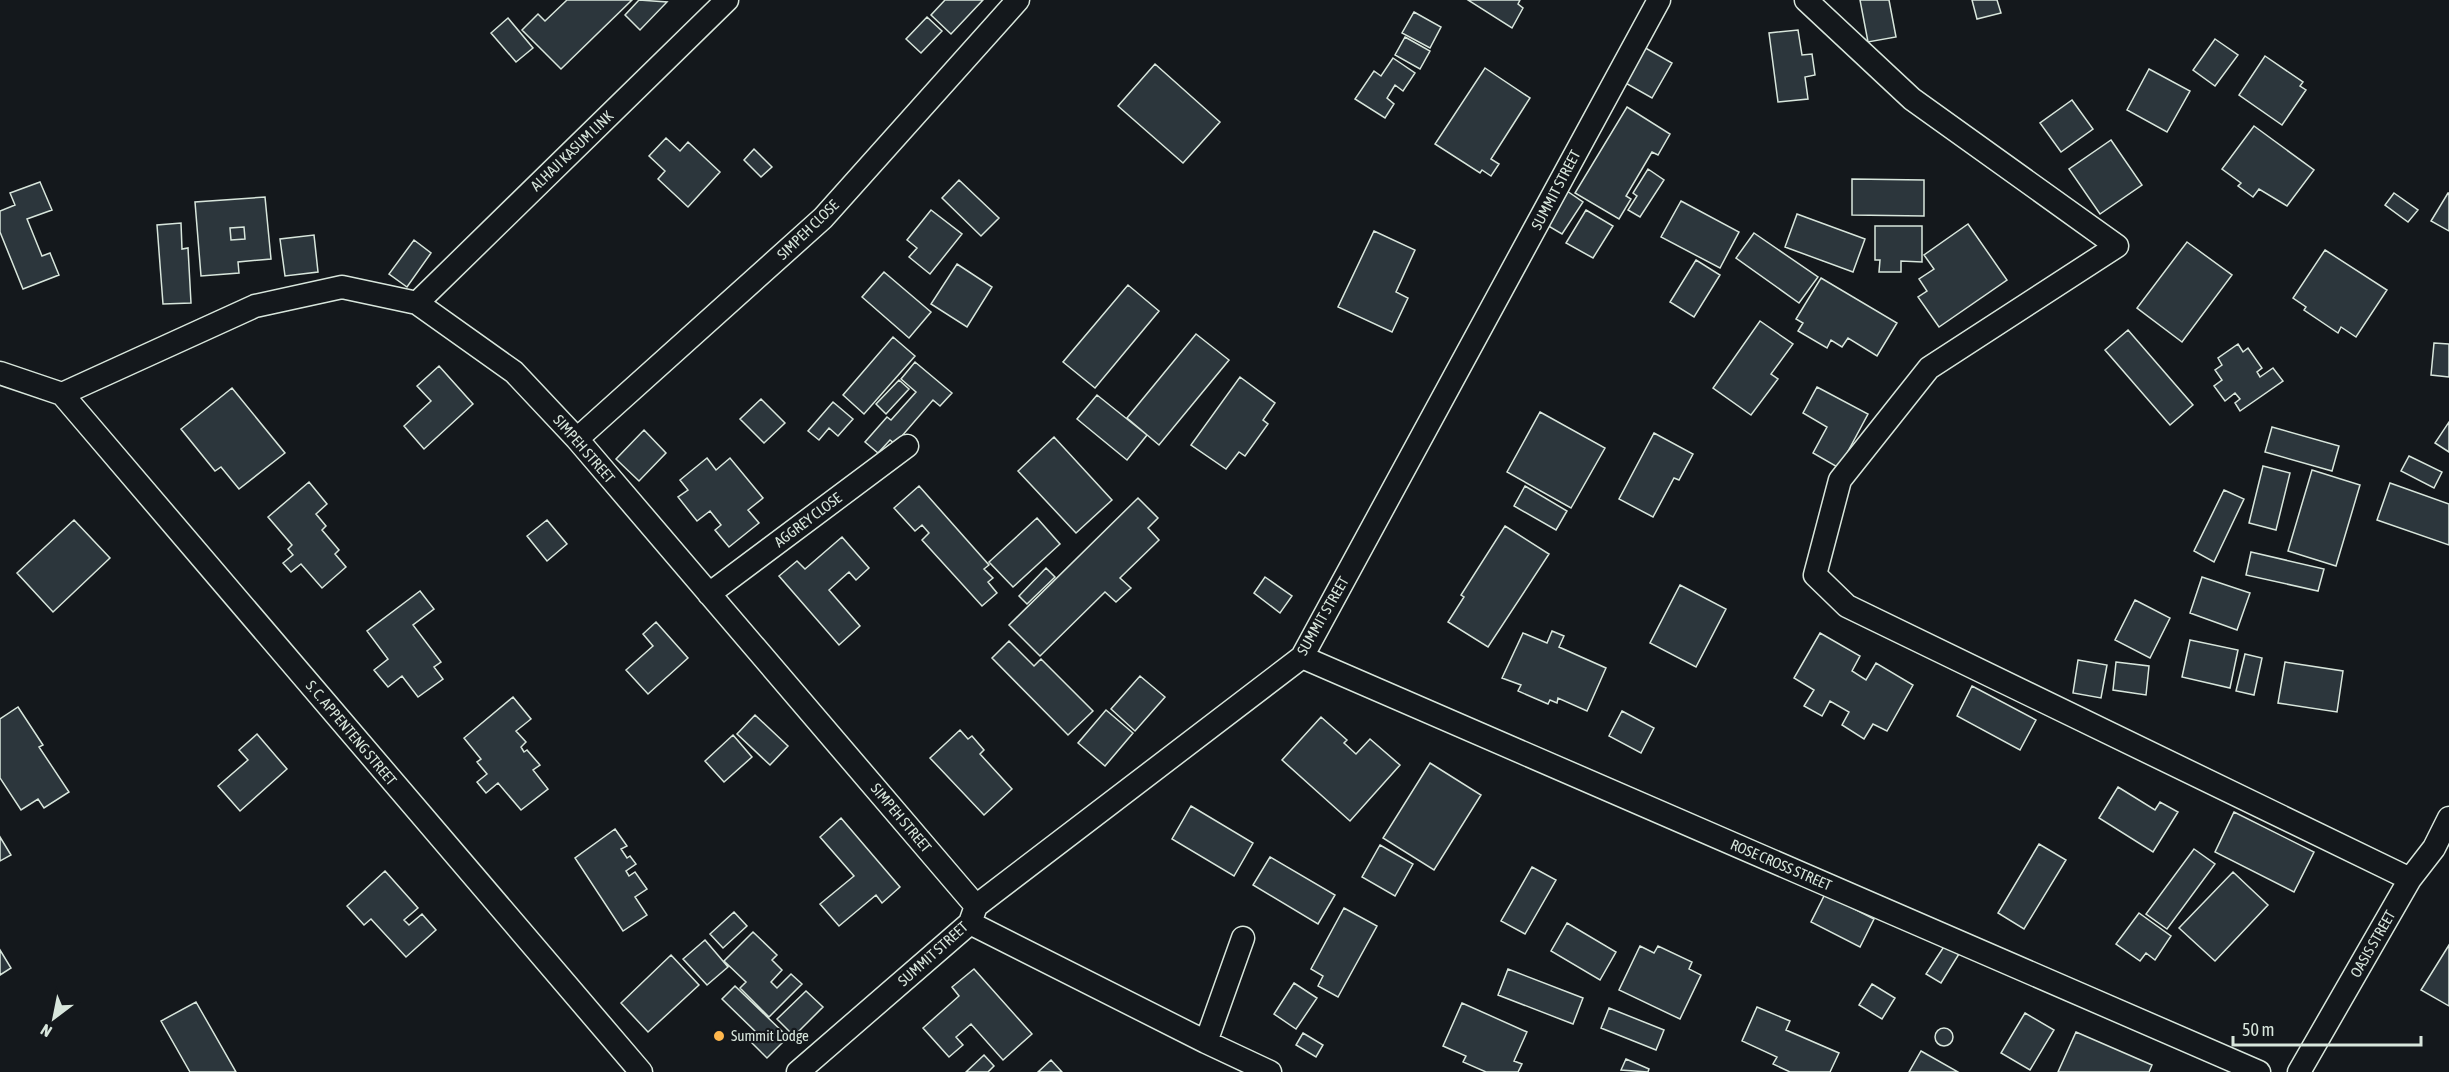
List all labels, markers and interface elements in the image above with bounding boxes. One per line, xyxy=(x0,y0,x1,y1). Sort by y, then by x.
street label: ALHAJI KASUM LINK xyxy=(527,107,617,194)
street label: SUMMIT STREET xyxy=(1528,147,1584,232)
street label: SIMPEH CLOSE xyxy=(774,196,842,263)
street label: SIMPEH STREET xyxy=(550,411,619,486)
street label: AGGREY CLOSE xyxy=(771,489,845,550)
street label: SUMMIT STREET xyxy=(1293,573,1352,658)
street label: S. C. APPENTENG STREET xyxy=(303,677,400,789)
street label: SIMPEH STREET xyxy=(868,780,935,856)
street label: ROSE CROSS STREET xyxy=(1728,836,1835,894)
street label: OASIS STREET xyxy=(2347,907,2399,980)
street label: SUMMIT STREET xyxy=(894,918,971,989)
north arrow xyxy=(24,988,84,1048)
scale bar xyxy=(2233,1009,2420,1047)
text: 50 m xyxy=(2242,1019,2274,1040)
text: N xyxy=(37,1021,55,1041)
place label: Summit Lodge xyxy=(731,1027,809,1044)
marker: Summit Lodge xyxy=(712,1029,726,1043)

